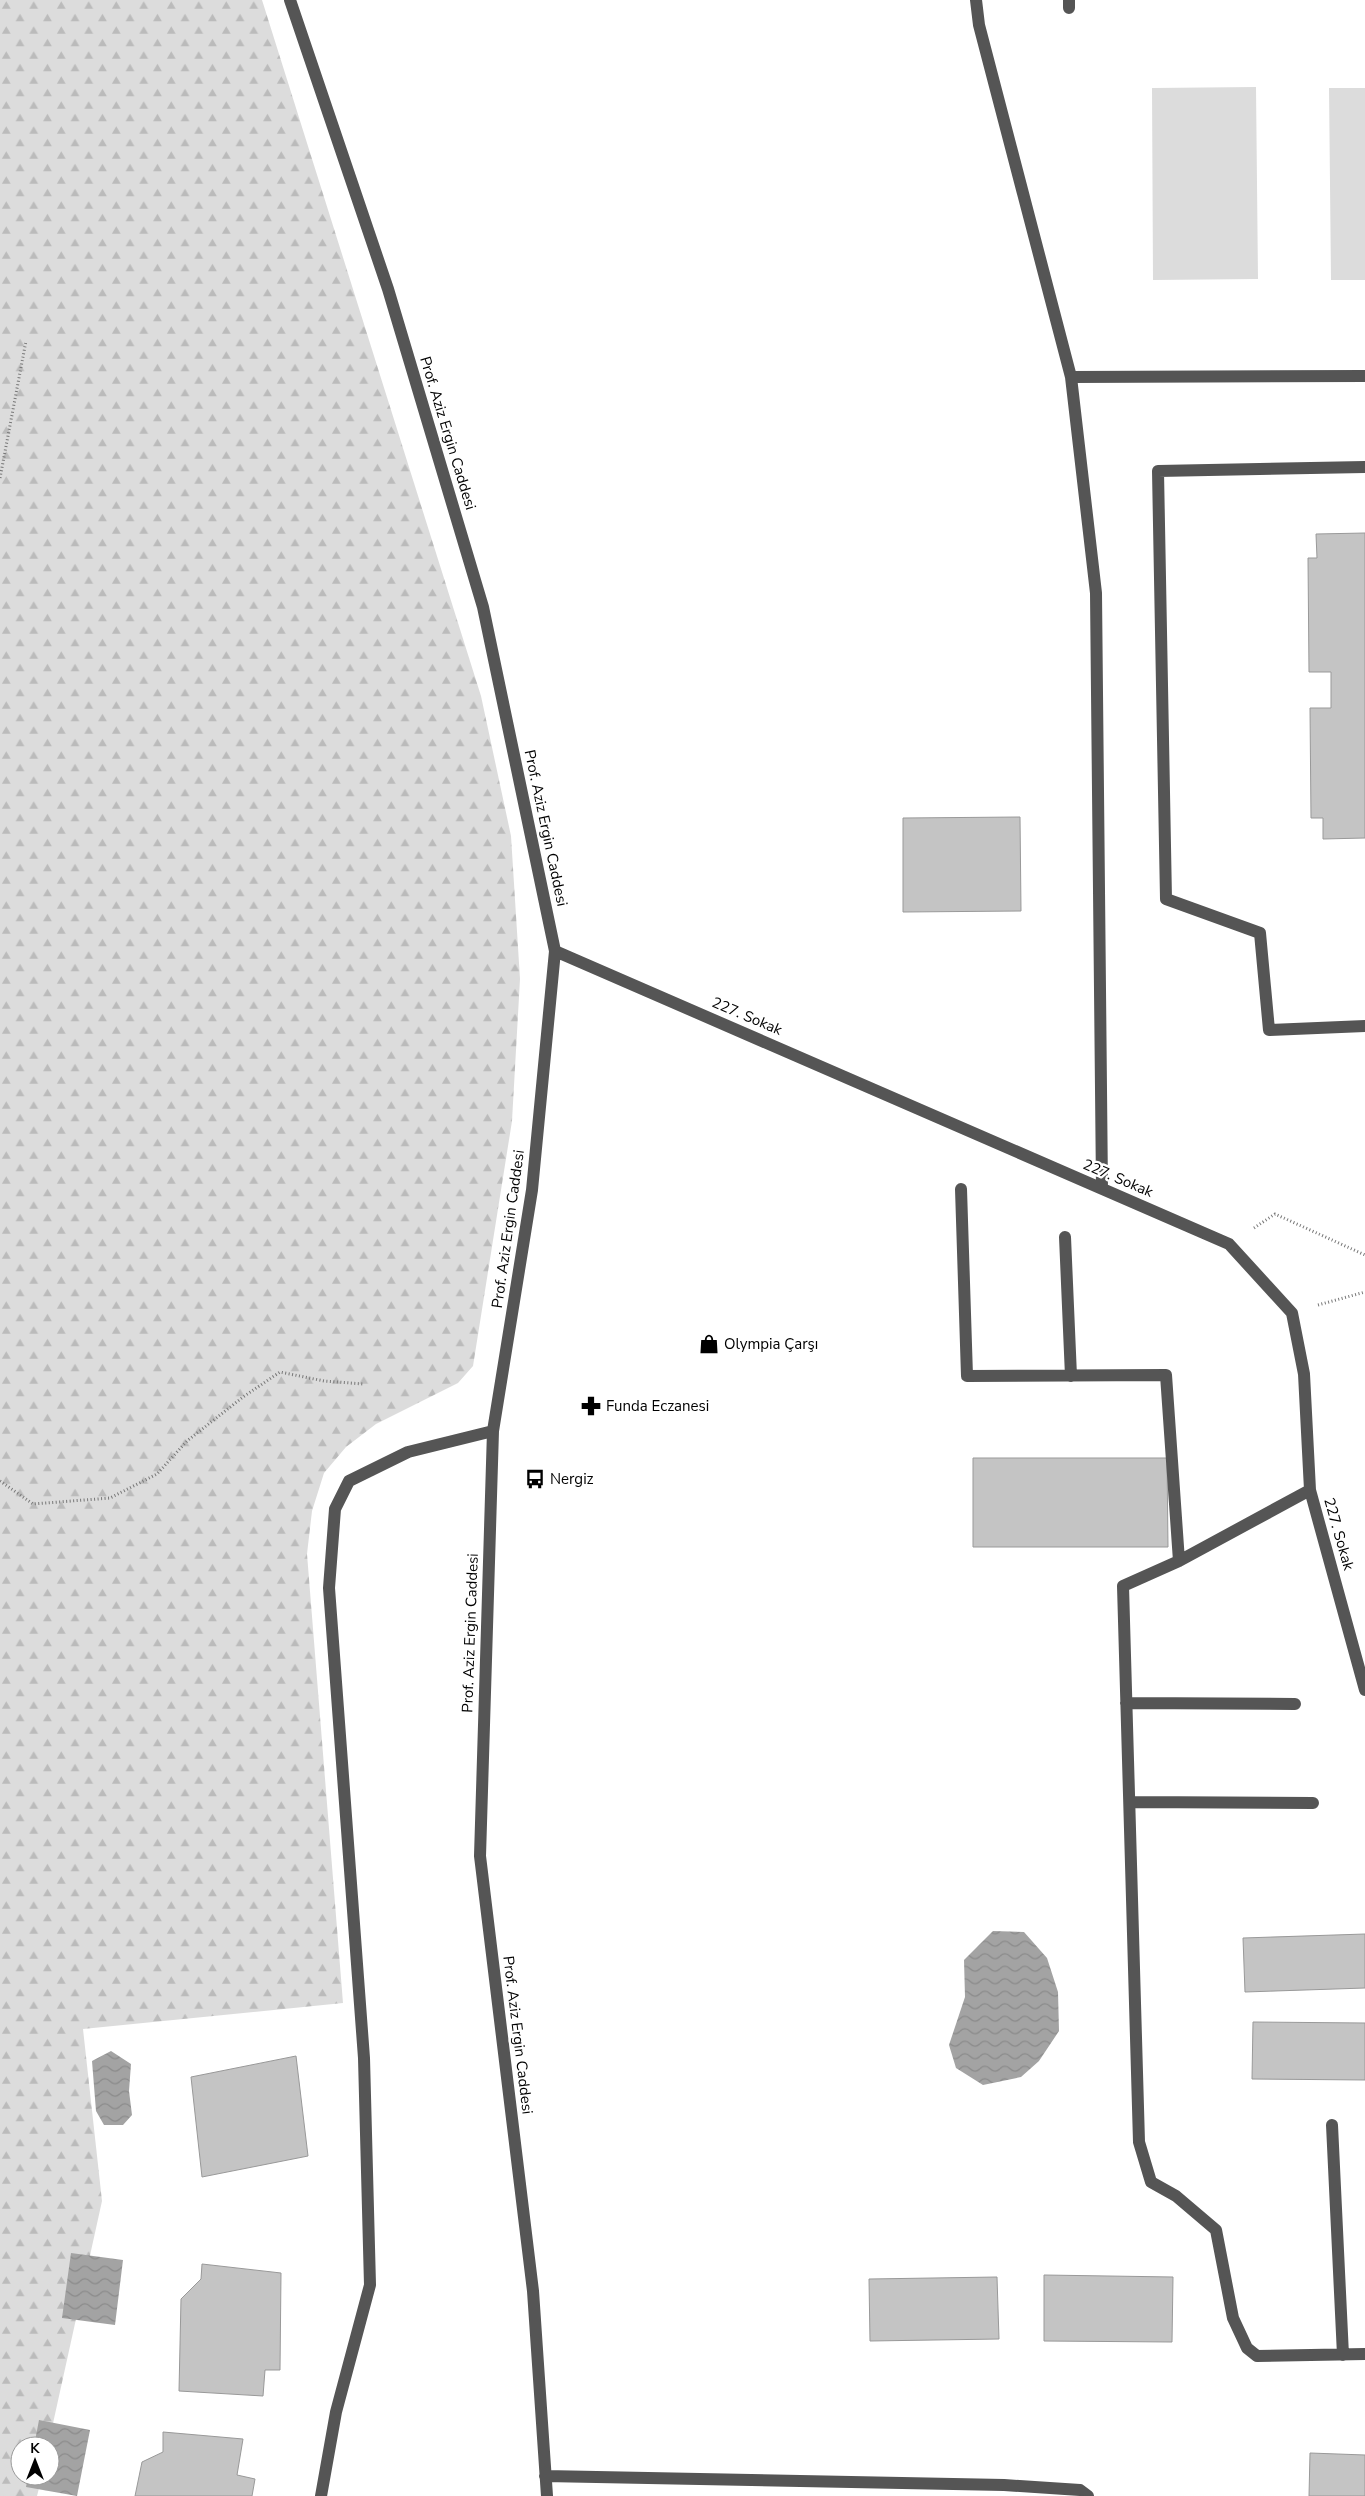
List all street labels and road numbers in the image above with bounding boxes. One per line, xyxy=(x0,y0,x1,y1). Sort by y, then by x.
street label: Prof. Aziz Ergin Caddesi xyxy=(415,354,481,512)
street label: Prof. Aziz Ergin Caddesi xyxy=(520,748,572,908)
street label: 227. Sokak xyxy=(709,992,786,1040)
street label: Prof. Aziz Ergin Caddesi xyxy=(487,1149,529,1309)
street label: 227. Sokak xyxy=(1080,1154,1157,1202)
street label: 227. Sokak xyxy=(1319,1495,1359,1573)
street label: Prof. Aziz Ergin Caddesi xyxy=(457,1553,483,1713)
street label: Prof. Aziz Ergin Caddesi xyxy=(498,1955,538,2115)

